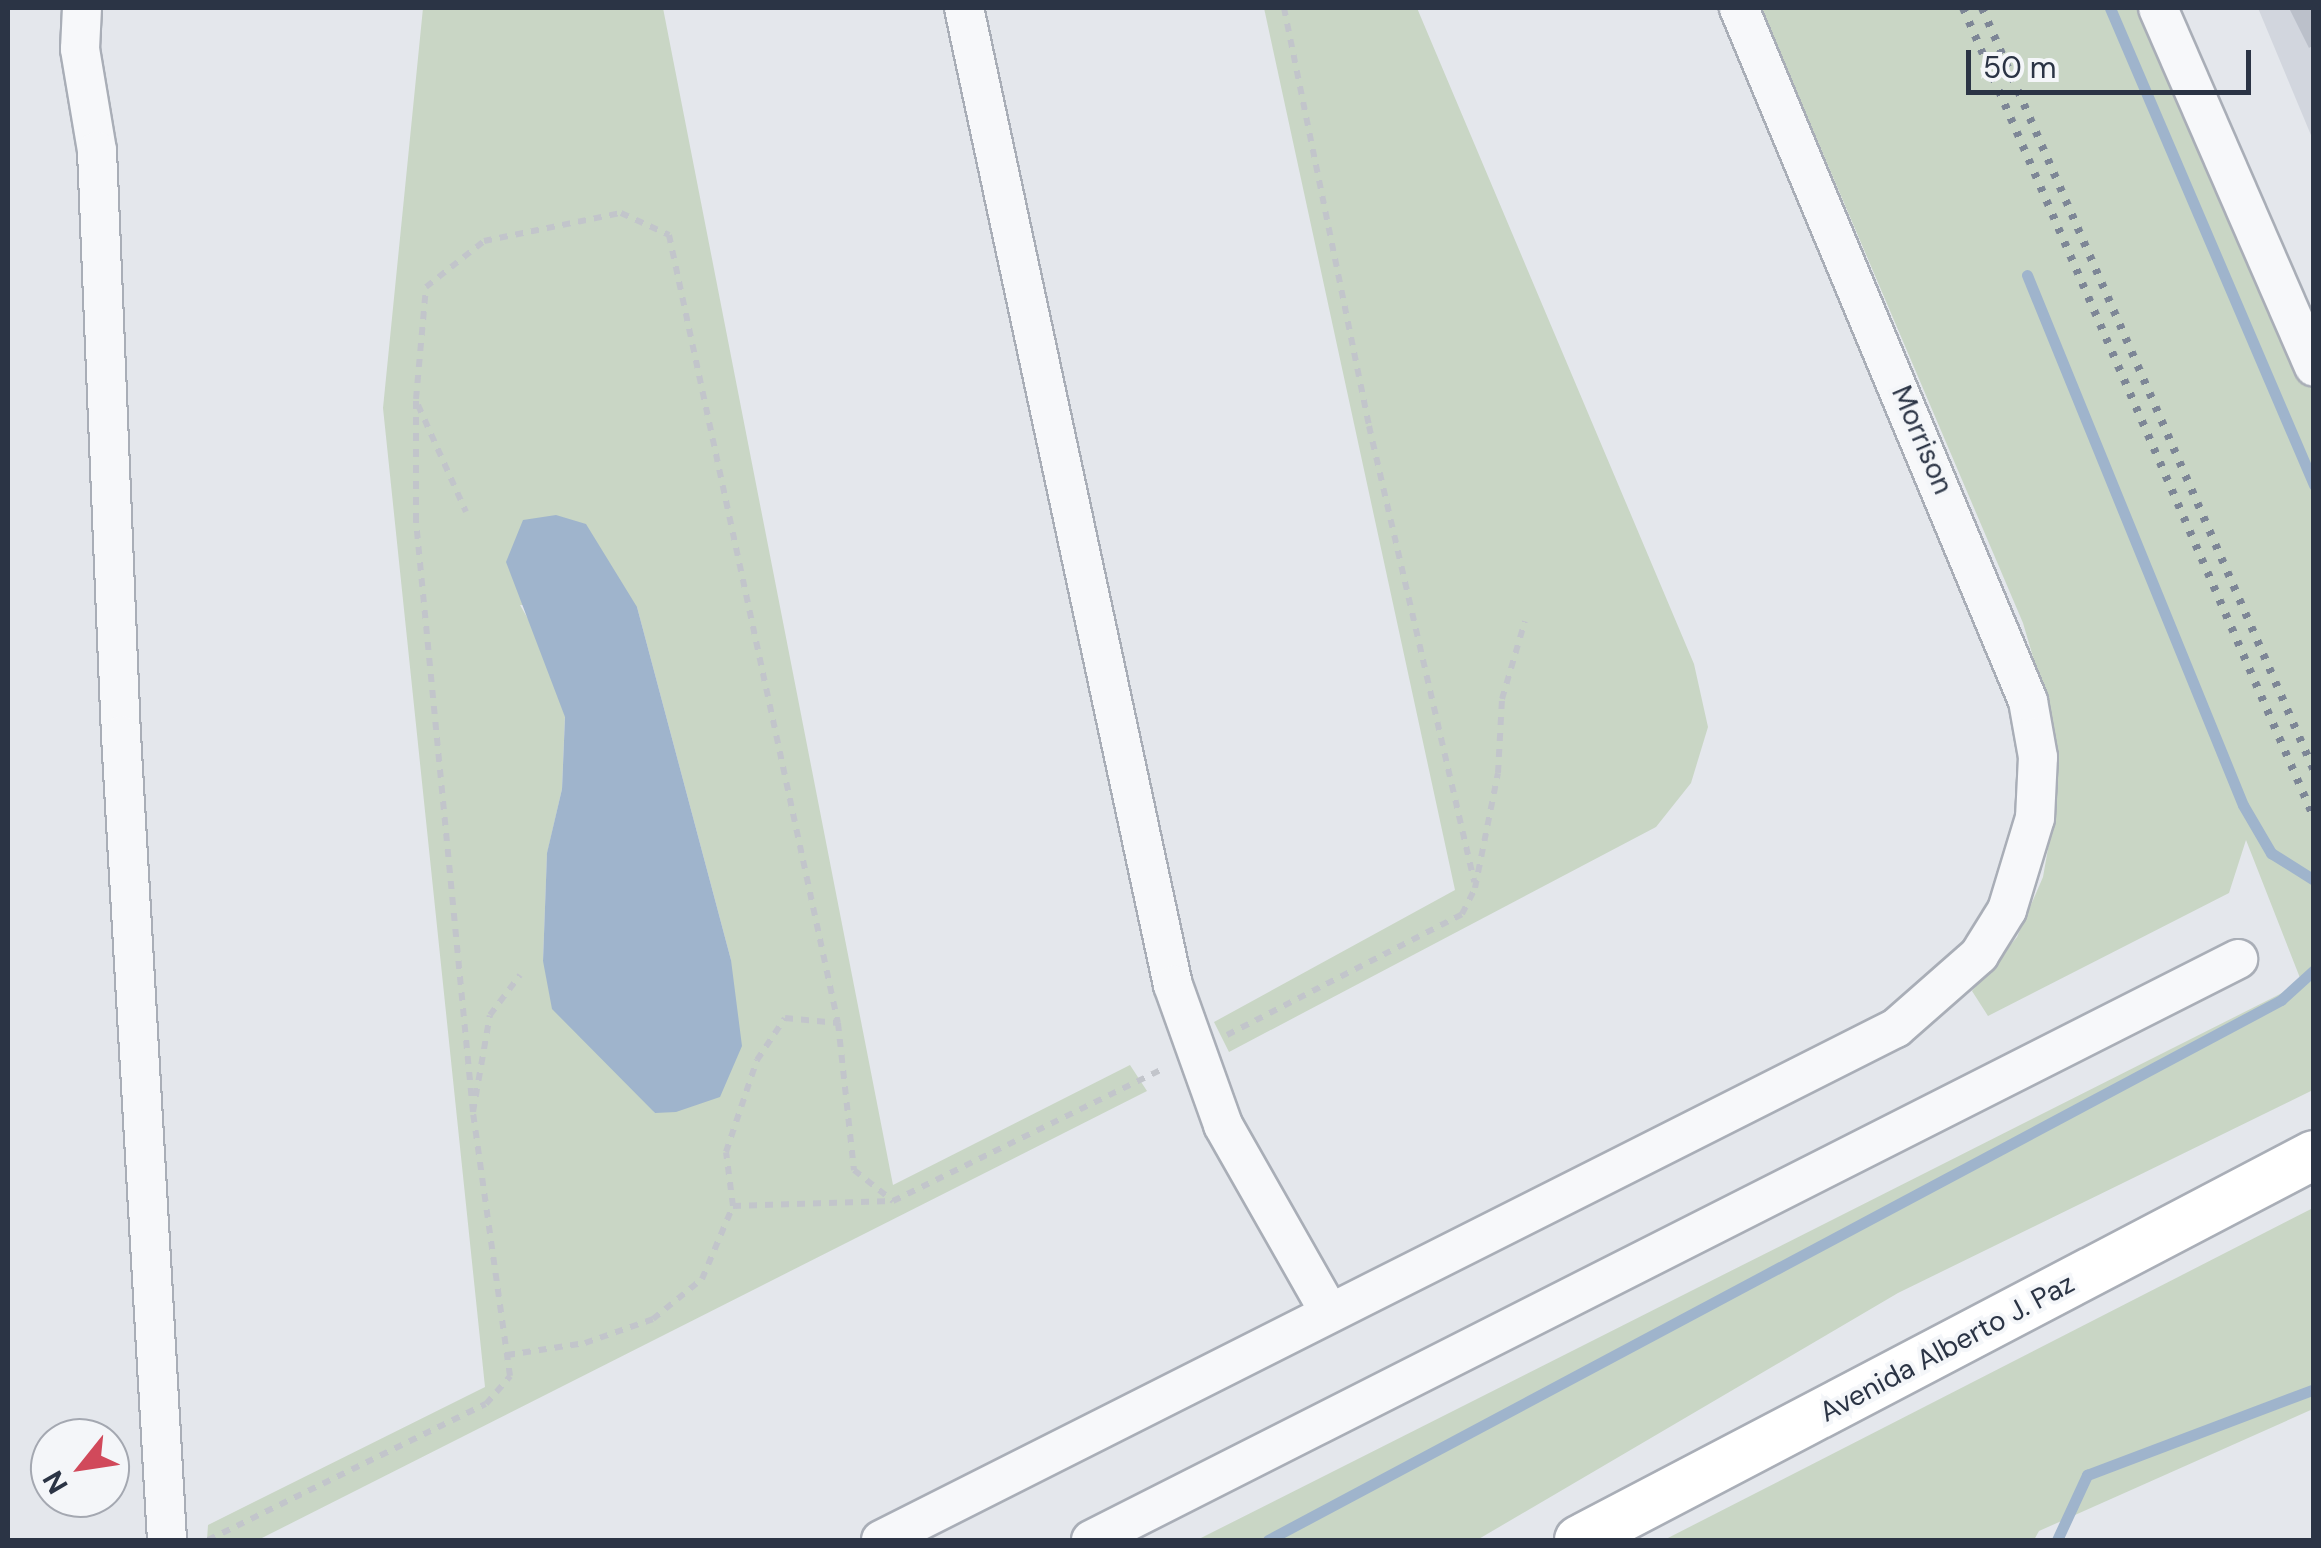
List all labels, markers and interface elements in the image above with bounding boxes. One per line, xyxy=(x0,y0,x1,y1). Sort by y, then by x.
scale bar xyxy=(1971,30,2256,92)
text: 50 m xyxy=(1983,48,2057,87)
street label: Morrison xyxy=(1884,381,1960,499)
street label: Avenida Alberto J. Paz xyxy=(1814,1267,2080,1429)
north arrow xyxy=(30,1418,130,1518)
text: N xyxy=(34,1464,76,1500)

